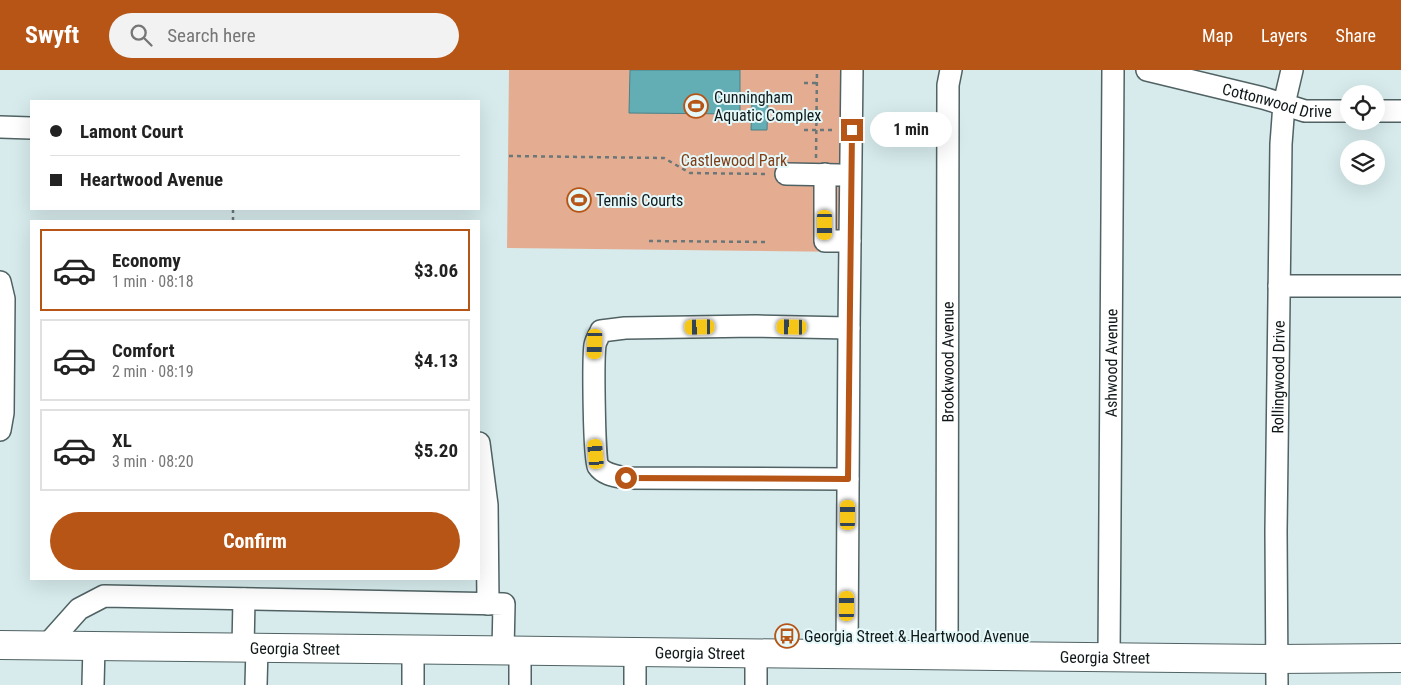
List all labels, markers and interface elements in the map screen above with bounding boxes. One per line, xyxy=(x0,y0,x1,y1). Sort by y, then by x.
search box xyxy=(109,13,459,58)
text: Swyft xyxy=(25,21,79,49)
icon: search xyxy=(127,21,155,49)
text: Search here xyxy=(167,24,256,47)
text: Map xyxy=(1202,25,1233,46)
text: Layers xyxy=(1261,25,1308,46)
text: Share xyxy=(1336,25,1376,46)
street label: Cottonwood Drive xyxy=(1220,79,1332,121)
map controls xyxy=(1340,85,1385,185)
button: locate xyxy=(1340,85,1385,130)
place label: Cunningham Aquatic Complex xyxy=(714,88,821,125)
sports icon: Cunningham Aquatic Complex xyxy=(683,93,709,119)
callout: 1 min xyxy=(870,112,952,148)
route end xyxy=(841,119,863,141)
text: Lamont Court xyxy=(80,120,183,143)
text: 1 min xyxy=(893,120,929,139)
button: layers xyxy=(1340,140,1385,185)
park label: Castlewood Park xyxy=(681,151,788,170)
text: Heartwood Avenue xyxy=(80,168,223,191)
sports icon: Tennis Courts xyxy=(566,187,592,213)
place label: Tennis Courts xyxy=(596,191,683,210)
car xyxy=(817,210,832,240)
icon: car xyxy=(52,248,97,293)
text: Economy xyxy=(112,249,181,272)
text: $3.06 xyxy=(414,259,458,282)
text: 1 min · 08:18 xyxy=(112,272,194,291)
street label: Brookwood Avenue xyxy=(938,302,957,422)
street label: Ashwood Avenue xyxy=(1101,309,1121,417)
car xyxy=(684,319,715,335)
car xyxy=(776,319,807,335)
street label: Rollingwood Drive xyxy=(1268,320,1288,434)
car xyxy=(586,329,603,359)
icon: car xyxy=(52,338,97,383)
text: Comfort xyxy=(112,339,175,362)
text: $4.13 xyxy=(414,349,458,372)
text: 2 min · 08:19 xyxy=(112,362,194,381)
icon: car xyxy=(52,428,97,473)
text: XL xyxy=(112,429,132,452)
car xyxy=(587,438,604,470)
text: $5.20 xyxy=(414,439,458,462)
text: 3 min · 08:20 xyxy=(112,452,194,471)
route start xyxy=(615,467,637,489)
car xyxy=(840,500,855,530)
button: Confirm xyxy=(50,512,460,570)
car xyxy=(839,591,854,621)
bus stop icon: Georgia Street & Heartwood Avenue xyxy=(774,623,800,649)
place label: Georgia Street & Heartwood Avenue xyxy=(804,627,1029,646)
street label: Georgia Street xyxy=(250,638,340,658)
street label: Georgia Street xyxy=(655,643,745,663)
street label: Georgia Street xyxy=(1060,647,1150,667)

